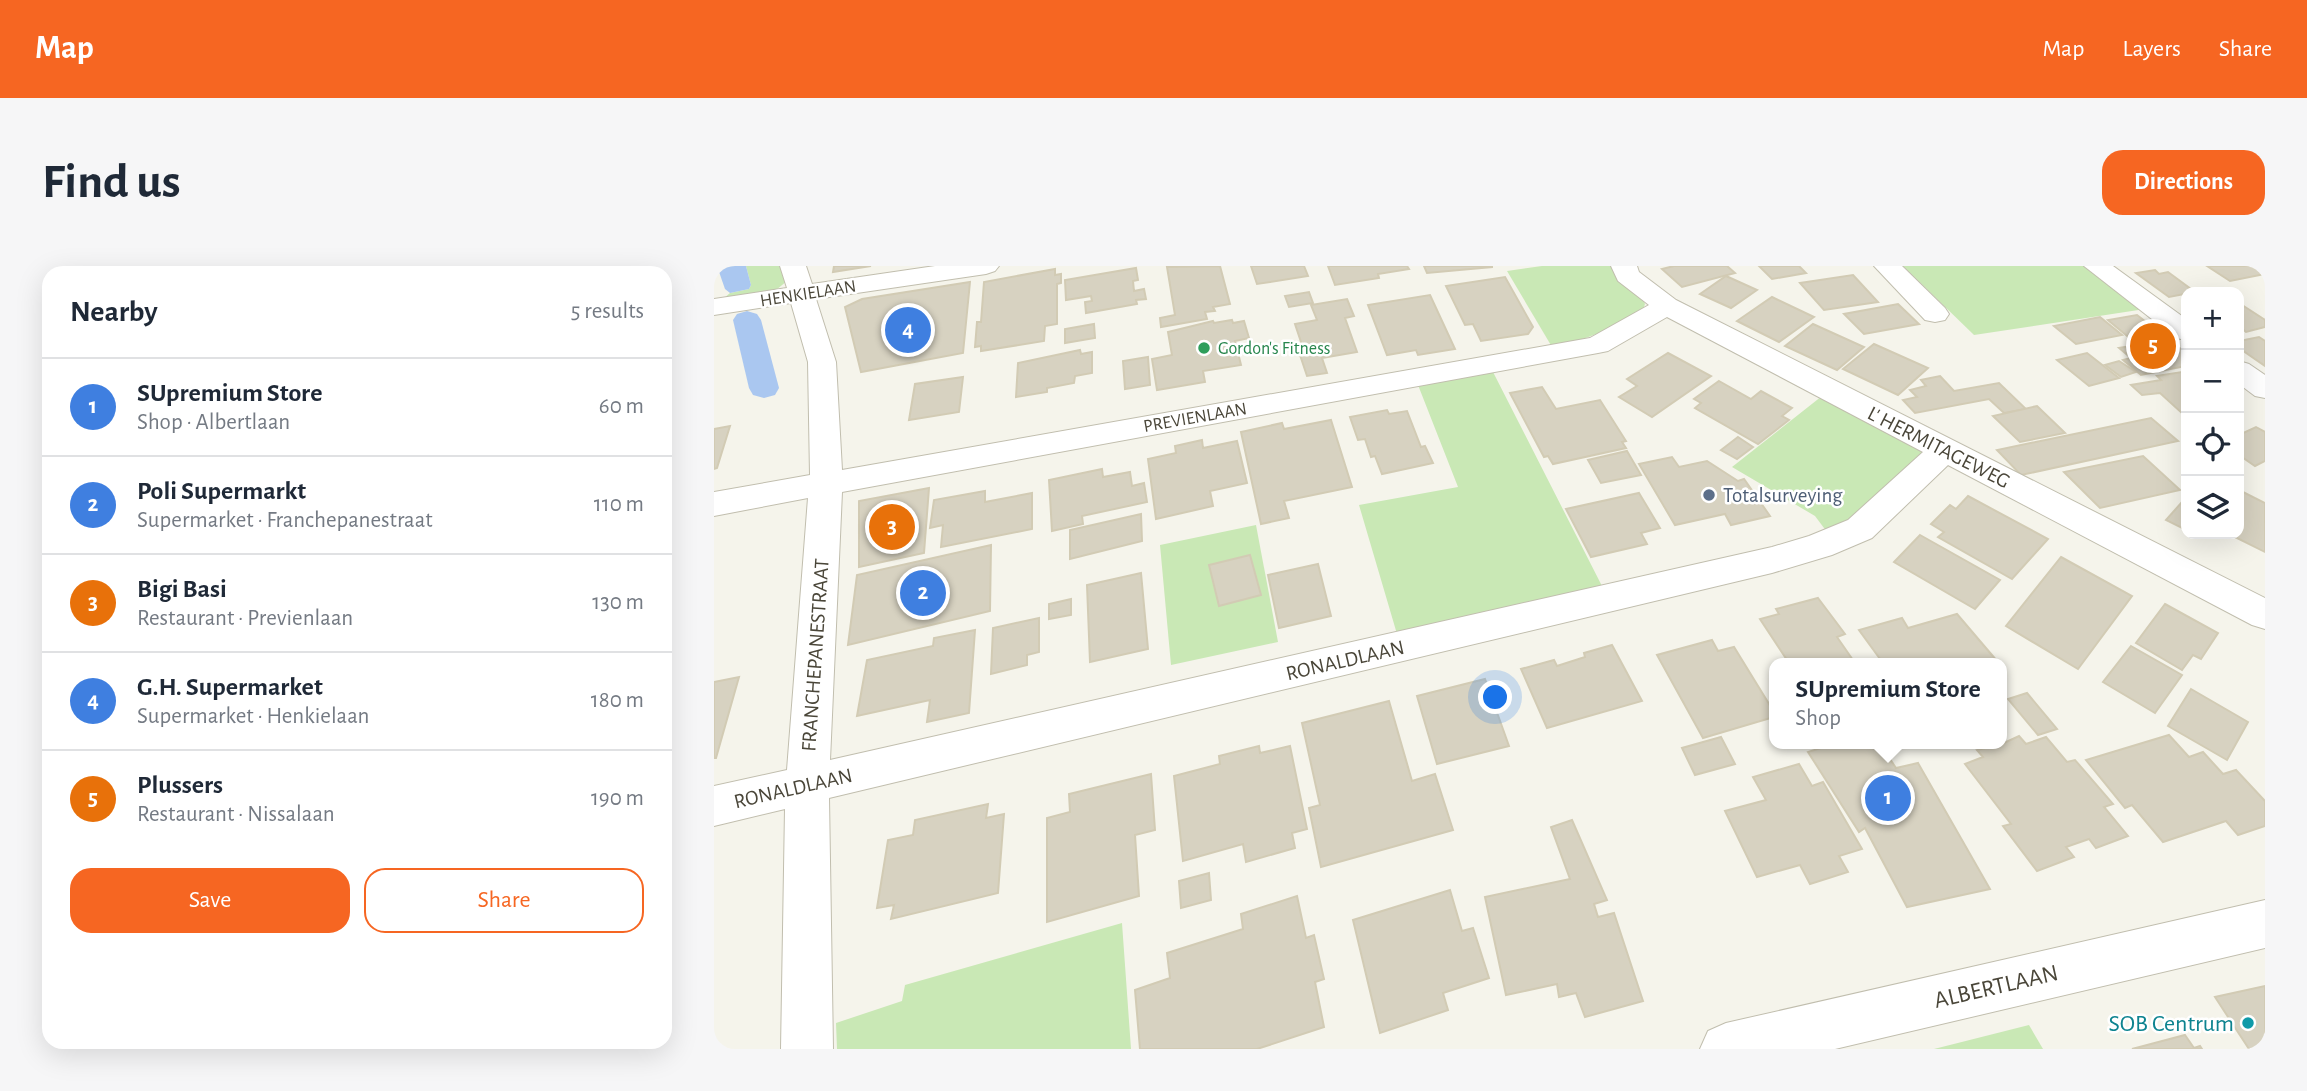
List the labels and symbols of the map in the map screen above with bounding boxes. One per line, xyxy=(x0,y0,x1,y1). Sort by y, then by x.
street label: HENKIELAAN xyxy=(759,277,858,310)
pin: 4 xyxy=(885,304,931,356)
pin: 5 xyxy=(2130,320,2176,372)
marker: Gordon's Fitness xyxy=(1196,340,1212,356)
place label: Gordon's Fitness xyxy=(1218,340,1330,358)
street label: PREVIENLAAN xyxy=(1142,400,1248,436)
street label: L' HERMITAGEWEG xyxy=(1864,403,2013,492)
place label: Totalsurveying xyxy=(1723,485,1843,506)
marker: Totalsurveying xyxy=(1701,487,1717,503)
pin: 3 xyxy=(869,501,915,553)
street label: FRANCHEPANESTRAAT xyxy=(798,558,833,752)
pin: 2 xyxy=(900,567,946,619)
street label: RONALDLAAN xyxy=(1284,637,1406,684)
your location xyxy=(1478,680,1512,714)
street label: RONALDLAAN xyxy=(732,765,854,812)
pin: 1 xyxy=(1865,772,1911,824)
street label: ALBERTLAAN xyxy=(1932,961,2061,1013)
place label: SOB Centrum xyxy=(2109,1012,2234,1036)
marker: SOB Centrum xyxy=(2240,1015,2256,1031)

